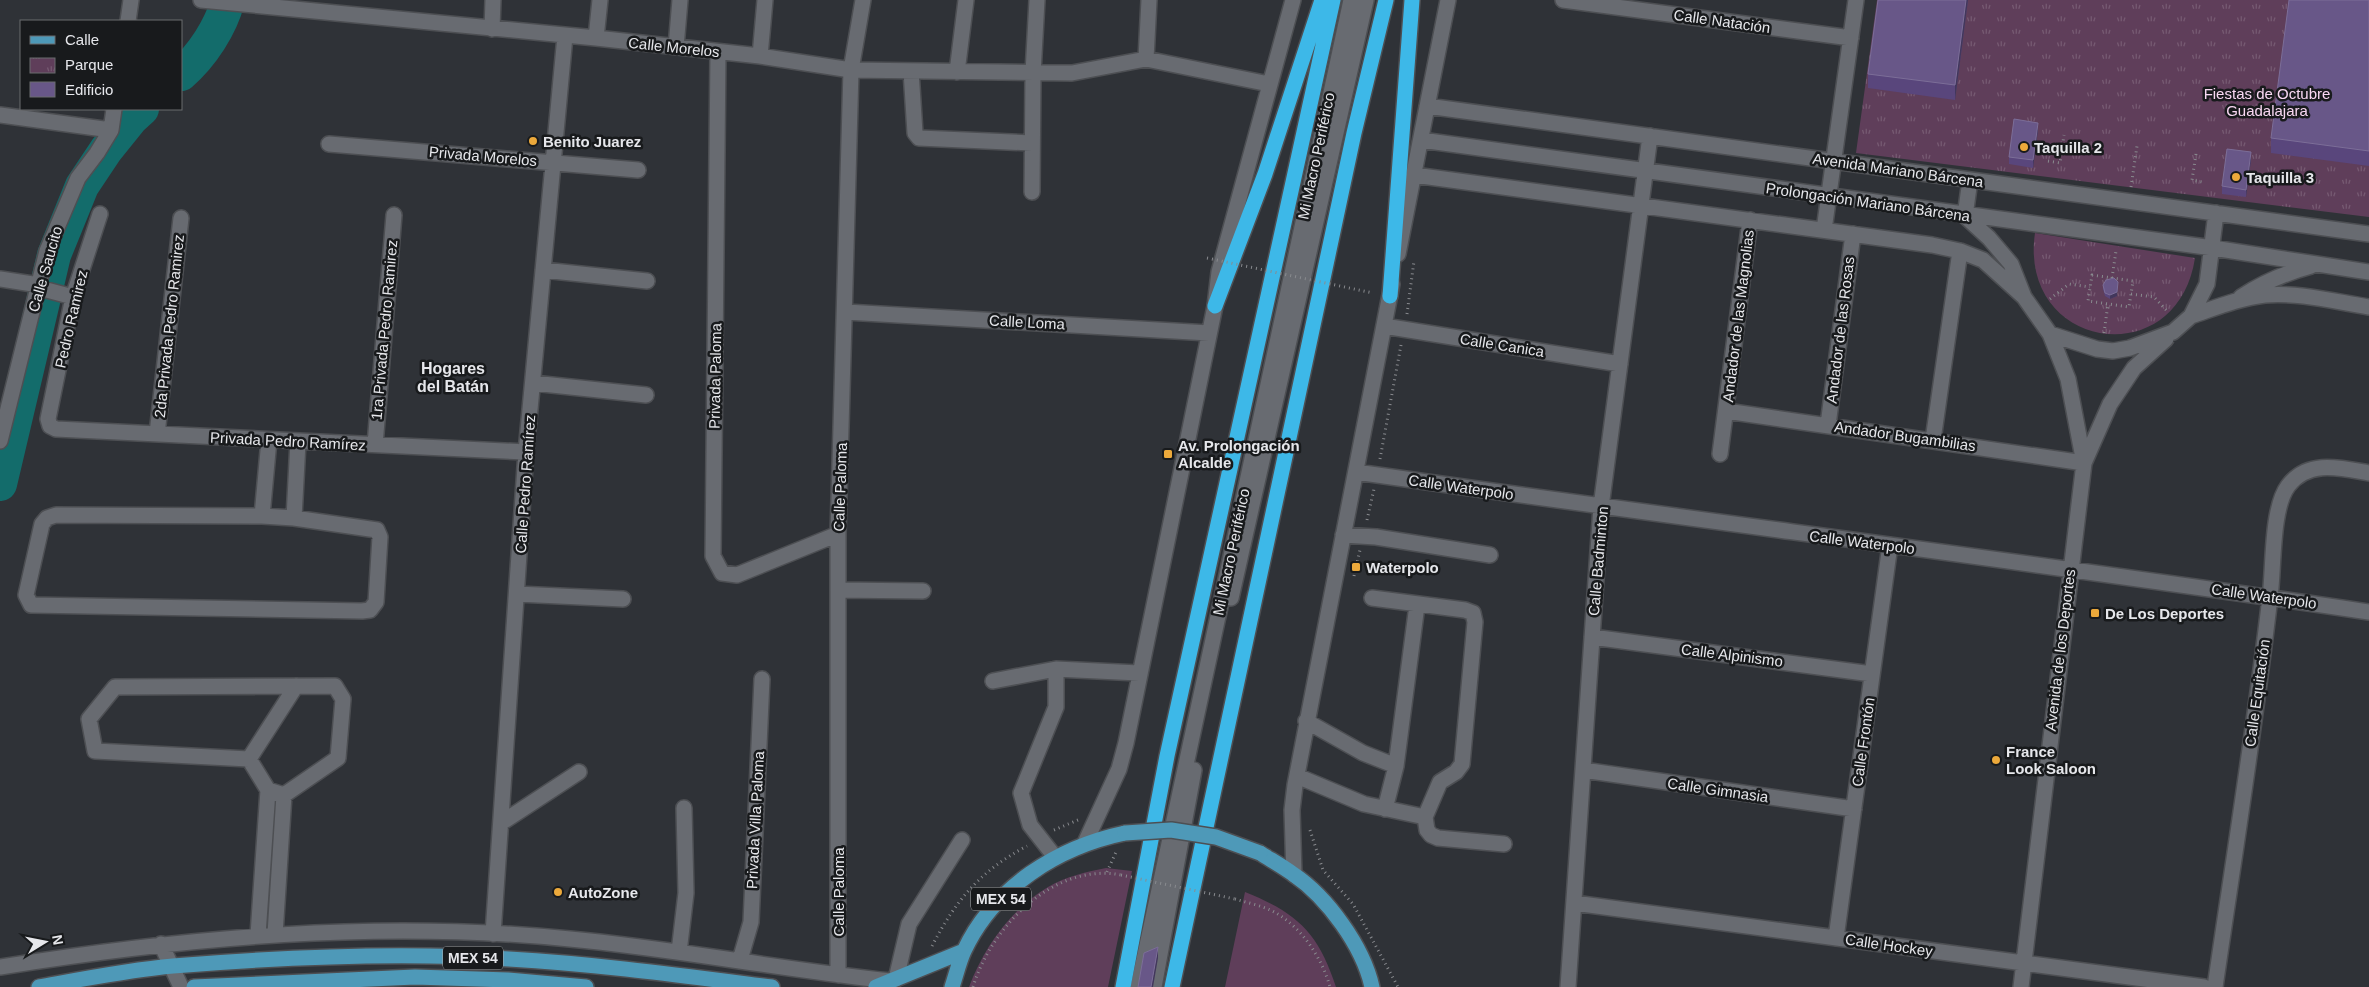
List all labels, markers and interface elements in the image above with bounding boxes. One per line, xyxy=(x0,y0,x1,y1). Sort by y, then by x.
street label: Calle Natación xyxy=(1673,6,1771,36)
legend xyxy=(20,20,182,110)
text: Calle xyxy=(65,31,99,48)
street label: Calle Morelos xyxy=(628,34,720,60)
text: Parque xyxy=(65,56,113,73)
text: Edificio xyxy=(65,81,113,98)
park label: Fiestas de Octubre Guadalajara xyxy=(2204,85,2330,119)
street label: Mi Macro Periférico xyxy=(1294,91,1338,221)
place label: Benito Juarez xyxy=(543,133,641,150)
marker: Benito Juarez xyxy=(527,135,539,147)
place label: Taquilla 2 xyxy=(2034,139,2102,156)
marker: Taquilla 2 xyxy=(2018,141,2030,153)
street label: Privada Morelos xyxy=(428,143,538,169)
street label: Avenida Mariano Bárcena xyxy=(1811,150,1985,190)
place label: Taquilla 3 xyxy=(2246,169,2314,186)
marker: Taquilla 3 xyxy=(2230,171,2242,183)
street label: Prolongación Mariano Bárcena xyxy=(1765,179,1972,225)
street label: Calle Saucito xyxy=(25,224,65,314)
street label: Andador de las Magnolias xyxy=(1719,229,1757,403)
street label: 2da Privada Pedro Ramirez xyxy=(151,233,187,419)
street label: 1ra Privada Pedro Ramirez xyxy=(368,239,400,421)
street label: Andador de las Rosas xyxy=(1823,256,1857,404)
street label: Pedro Ramirez xyxy=(51,268,91,370)
street label: Calle Loma xyxy=(989,312,1066,333)
street label: Privada Paloma xyxy=(706,322,724,429)
street label: Calle Canica xyxy=(1459,330,1546,360)
district label: Hogares del Batán xyxy=(417,360,489,395)
street label: Calle Pedro Ramírez xyxy=(512,414,538,554)
street label: Andador Bugambilias xyxy=(1833,418,1977,454)
street label: Privada Pedro Ramírez xyxy=(210,428,366,454)
place label: Av. Prolongación Alcalde xyxy=(1178,437,1300,471)
street label: Calle Paloma xyxy=(830,441,850,532)
marker: Av. Prolongación Alcalde xyxy=(1162,448,1174,460)
street label: Calle Waterpolo xyxy=(1407,471,1515,503)
street label: Mi Macro Periférico xyxy=(1209,487,1253,617)
street label: Calle Badminton xyxy=(1585,505,1611,617)
street label: Calle Waterpolo xyxy=(1808,527,1916,557)
place label: Waterpolo xyxy=(1366,559,1439,576)
marker: Waterpolo xyxy=(1350,561,1362,573)
street label: Avenida de los Deportes xyxy=(2042,568,2078,732)
street label: Calle Waterpolo xyxy=(2210,580,2318,612)
place label: De Los Deportes xyxy=(2105,605,2224,622)
marker: De Los Deportes xyxy=(2089,607,2101,619)
street label: Calle Equitación xyxy=(2241,638,2273,748)
street label: Calle Alpinismo xyxy=(1680,640,1784,670)
street label: Calle Frontón xyxy=(1848,696,1878,788)
place label: France Look Saloon xyxy=(2006,743,2096,777)
street label: Privada Villa Paloma xyxy=(743,750,767,889)
marker: France Look Saloon xyxy=(1990,754,2002,766)
street label: Calle Gimnasia xyxy=(1666,775,1770,806)
street label: Calle Paloma xyxy=(830,847,847,937)
place label: AutoZone xyxy=(568,884,638,901)
marker: AutoZone xyxy=(552,886,564,898)
road number: MEX 54 xyxy=(971,888,1031,911)
north arrow xyxy=(20,917,70,967)
street label: Calle Hockey xyxy=(1844,930,1934,960)
text: N xyxy=(49,933,67,946)
road number: MEX 54 xyxy=(443,946,503,970)

